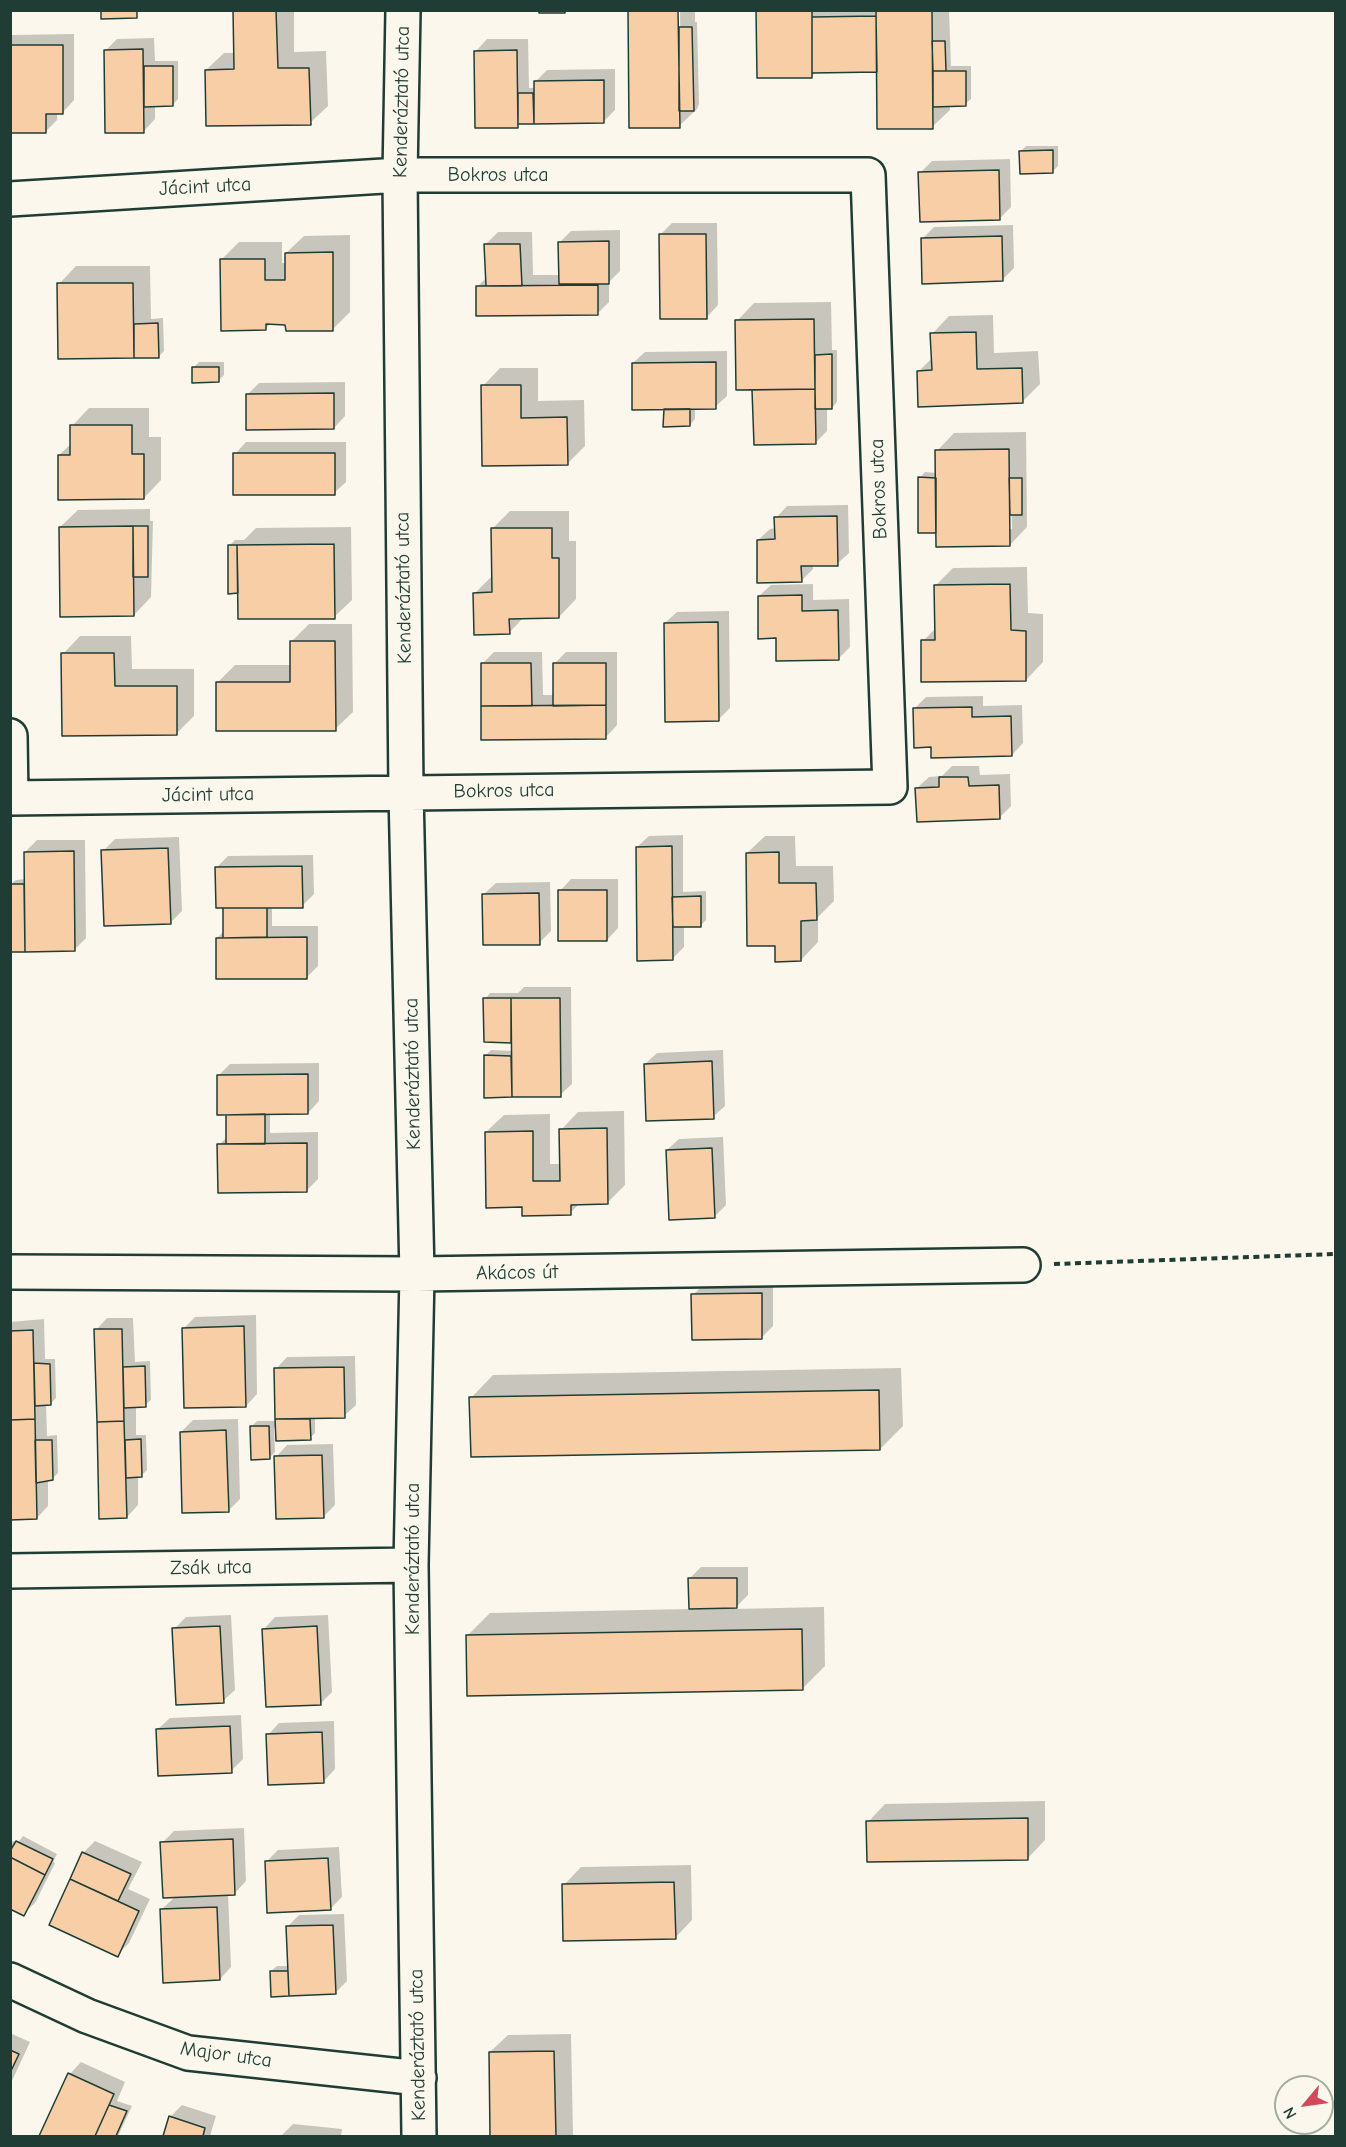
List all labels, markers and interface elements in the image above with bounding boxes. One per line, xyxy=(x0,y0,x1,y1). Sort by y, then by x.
street label: Kenderáztató utca xyxy=(389,26,415,178)
street label: Bokros utca xyxy=(447,163,549,187)
street label: Jácint utca xyxy=(158,173,252,201)
street label: Bokros utca xyxy=(865,438,893,540)
street label: Kenderáztató utca xyxy=(391,512,417,664)
street label: Bokros utca xyxy=(453,778,555,804)
street label: Jácint utca xyxy=(162,782,254,808)
street label: Kenderáztató utca xyxy=(400,998,426,1150)
street label: Akácos út xyxy=(476,1260,558,1286)
street label: Kenderáztató utca xyxy=(401,1483,425,1635)
street label: Zsák utca xyxy=(170,1555,252,1581)
street label: Kenderáztató utca xyxy=(405,1969,431,2121)
street label: Major utca xyxy=(179,2037,273,2073)
north arrow xyxy=(1274,2075,1334,2135)
text: N xyxy=(1280,2104,1300,2122)

